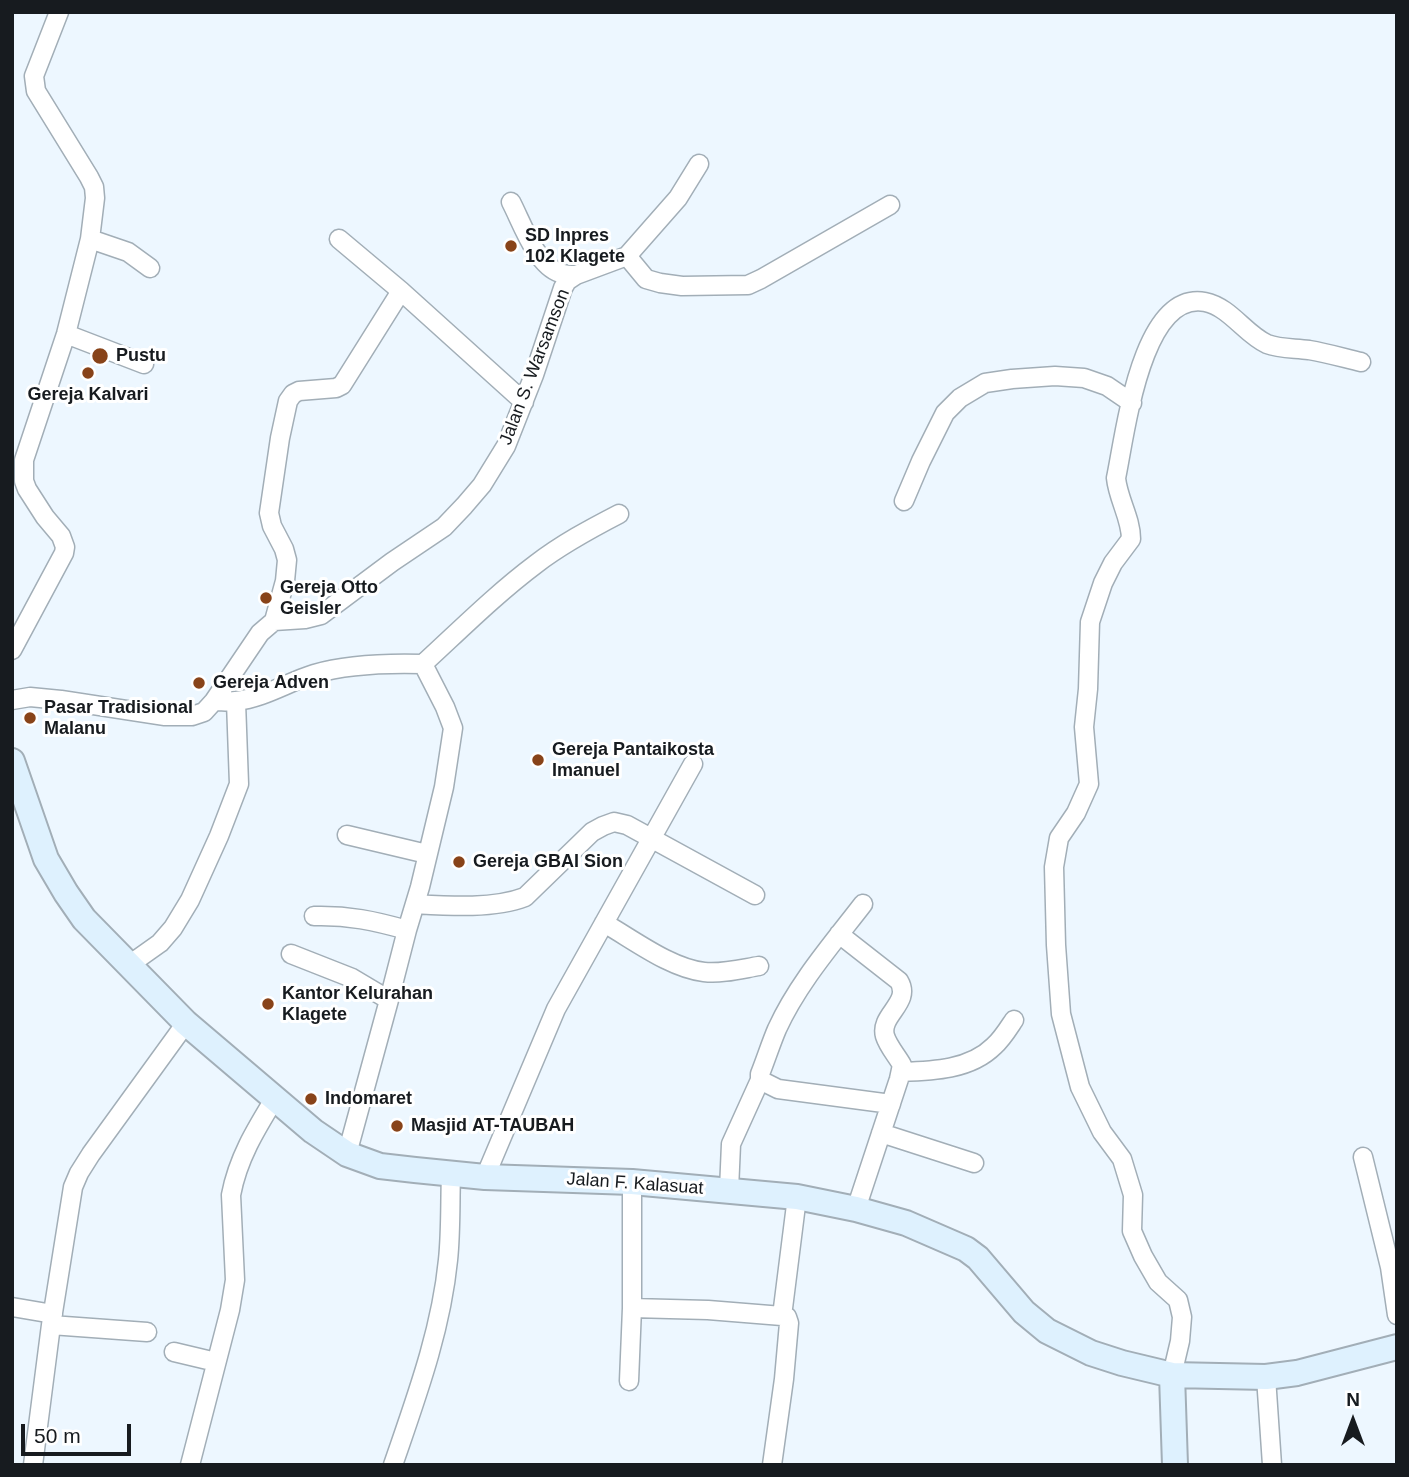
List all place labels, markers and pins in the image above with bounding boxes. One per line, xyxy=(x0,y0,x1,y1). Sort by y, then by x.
place label: SD Inpres 102 Klagete xyxy=(525,225,625,268)
marker: SD Inpres 102 Klagete xyxy=(503,238,519,254)
place label: Pustu xyxy=(116,345,166,367)
marker: Pustu xyxy=(90,346,110,366)
marker: Gereja Kalvari xyxy=(80,365,96,381)
place label: Gereja Kalvari xyxy=(27,384,149,406)
place label: Gereja Otto Geisler xyxy=(280,577,378,620)
marker: Gereja Otto Geisler xyxy=(258,590,274,606)
place label: Gereja Adven xyxy=(213,672,329,694)
marker: Gereja Adven xyxy=(191,675,207,691)
place label: Pasar Tradisional Malanu xyxy=(44,697,193,740)
marker: Pasar Tradisional Malanu xyxy=(22,710,38,726)
place label: Gereja Pantaikosta Imanuel xyxy=(552,739,714,782)
marker: Gereja Pantaikosta Imanuel xyxy=(530,752,546,768)
place label: Gereja GBAI Sion xyxy=(473,851,623,873)
marker: Gereja GBAI Sion xyxy=(451,854,467,870)
place label: Kantor Kelurahan Klagete xyxy=(282,983,433,1026)
marker: Kantor Kelurahan Klagete xyxy=(260,996,276,1012)
place label: Indomaret xyxy=(325,1088,412,1110)
marker: Indomaret xyxy=(303,1091,319,1107)
place label: Masjid AT-TAUBAH xyxy=(411,1115,574,1137)
marker: Masjid AT-TAUBAH xyxy=(389,1118,405,1134)

